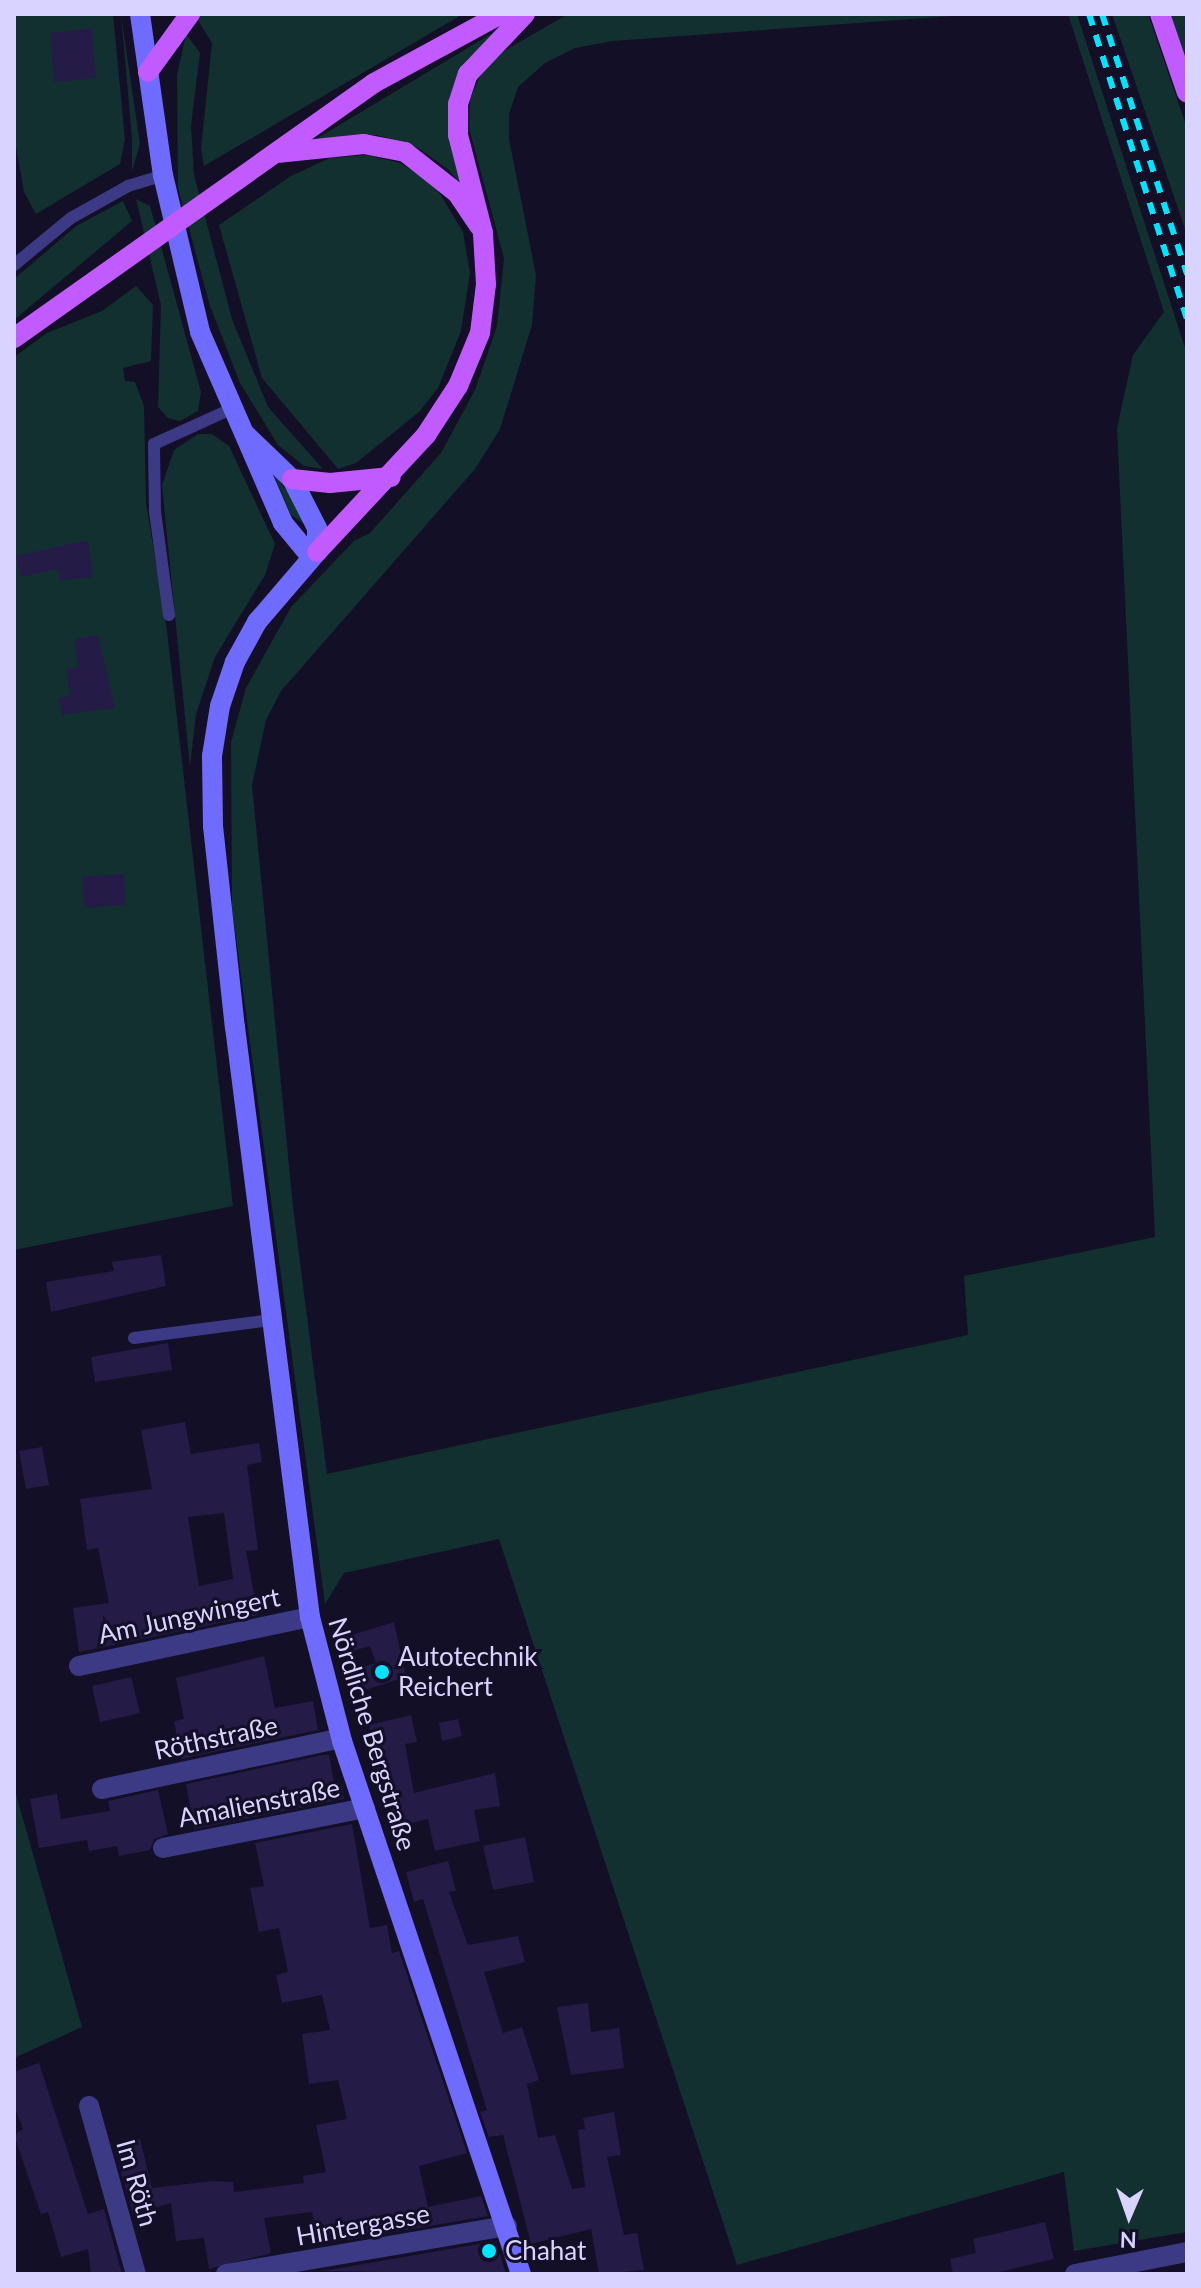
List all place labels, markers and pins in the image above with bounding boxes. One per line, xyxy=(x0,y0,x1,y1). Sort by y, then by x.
place label: Autotechnik Reichert xyxy=(398,1641,537,1702)
marker: Autotechnik Reichert xyxy=(373,1663,391,1681)
place label: Chahat xyxy=(505,2235,586,2267)
marker: Chahat xyxy=(480,2242,498,2260)

